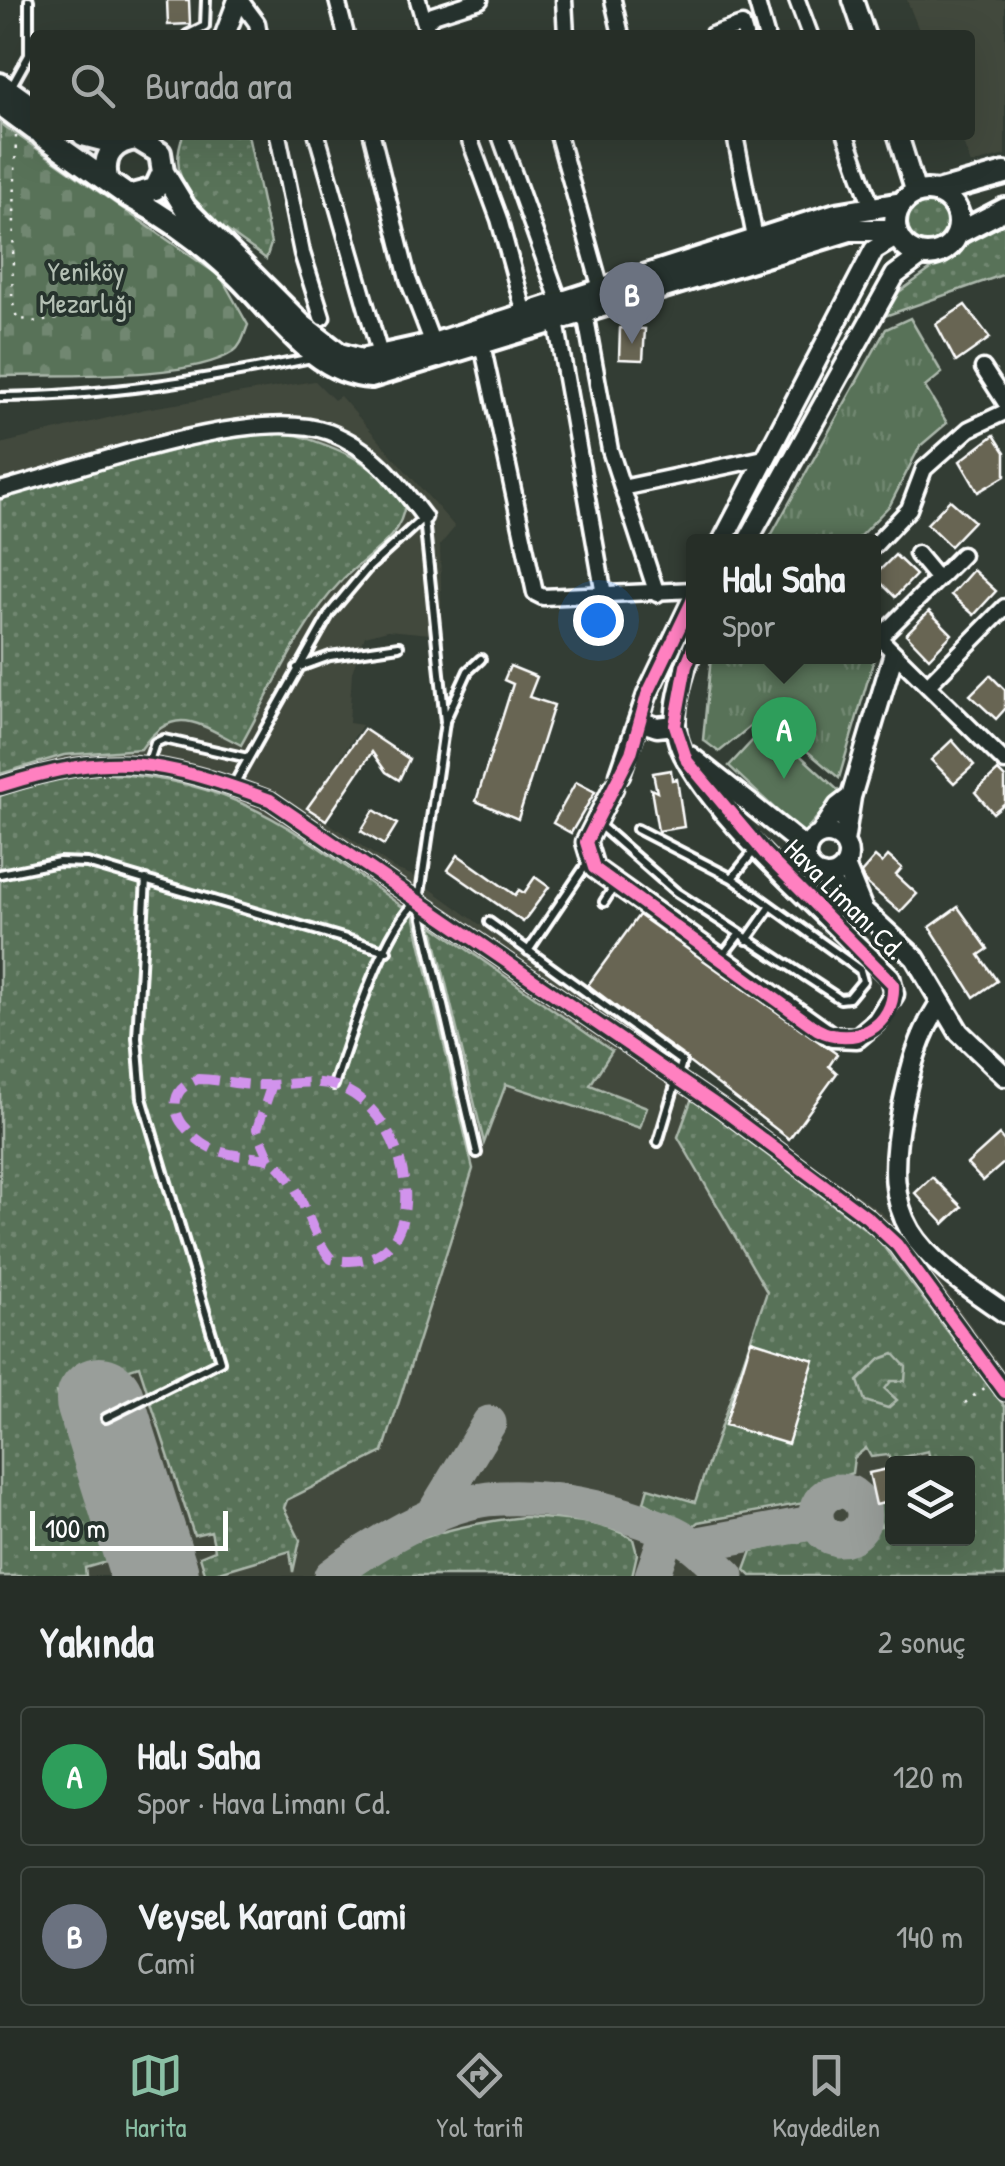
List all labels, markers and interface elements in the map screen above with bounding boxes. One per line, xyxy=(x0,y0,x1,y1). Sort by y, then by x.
search box xyxy=(30,30,975,140)
icon: search xyxy=(65,58,120,113)
text: Burada ara xyxy=(145,59,292,111)
park label: Yeniköy Mezarlığı xyxy=(39,252,133,322)
pin: B xyxy=(600,262,664,344)
popup xyxy=(686,534,881,664)
text: Halı Saha xyxy=(722,552,845,604)
your location xyxy=(573,595,624,646)
text: Spor xyxy=(722,604,775,647)
pin: A xyxy=(752,696,816,779)
street label: Hava Limanı Cd. xyxy=(776,830,914,968)
map controls xyxy=(885,1456,975,1546)
button: layers xyxy=(885,1456,975,1546)
scale bar xyxy=(30,1506,228,1550)
text: 100 m xyxy=(45,1509,106,1547)
text: Yakında xyxy=(40,1613,154,1670)
text: 2 sonuç xyxy=(878,1620,965,1663)
text: Halı Saha xyxy=(137,1729,260,1781)
text: A xyxy=(67,1755,82,1798)
text: 120 m xyxy=(893,1755,963,1798)
text: Spor · Hava Limanı Cd. xyxy=(137,1781,391,1824)
text: Veysel Karani Cami xyxy=(137,1889,407,1941)
text: B xyxy=(66,1915,83,1958)
text: 140 m xyxy=(896,1915,963,1958)
text: Cami xyxy=(137,1941,196,1984)
tab: Harita xyxy=(125,2048,187,2146)
tab: Yol tarifi xyxy=(436,2048,523,2146)
tab: Kaydedilen xyxy=(772,2048,880,2146)

